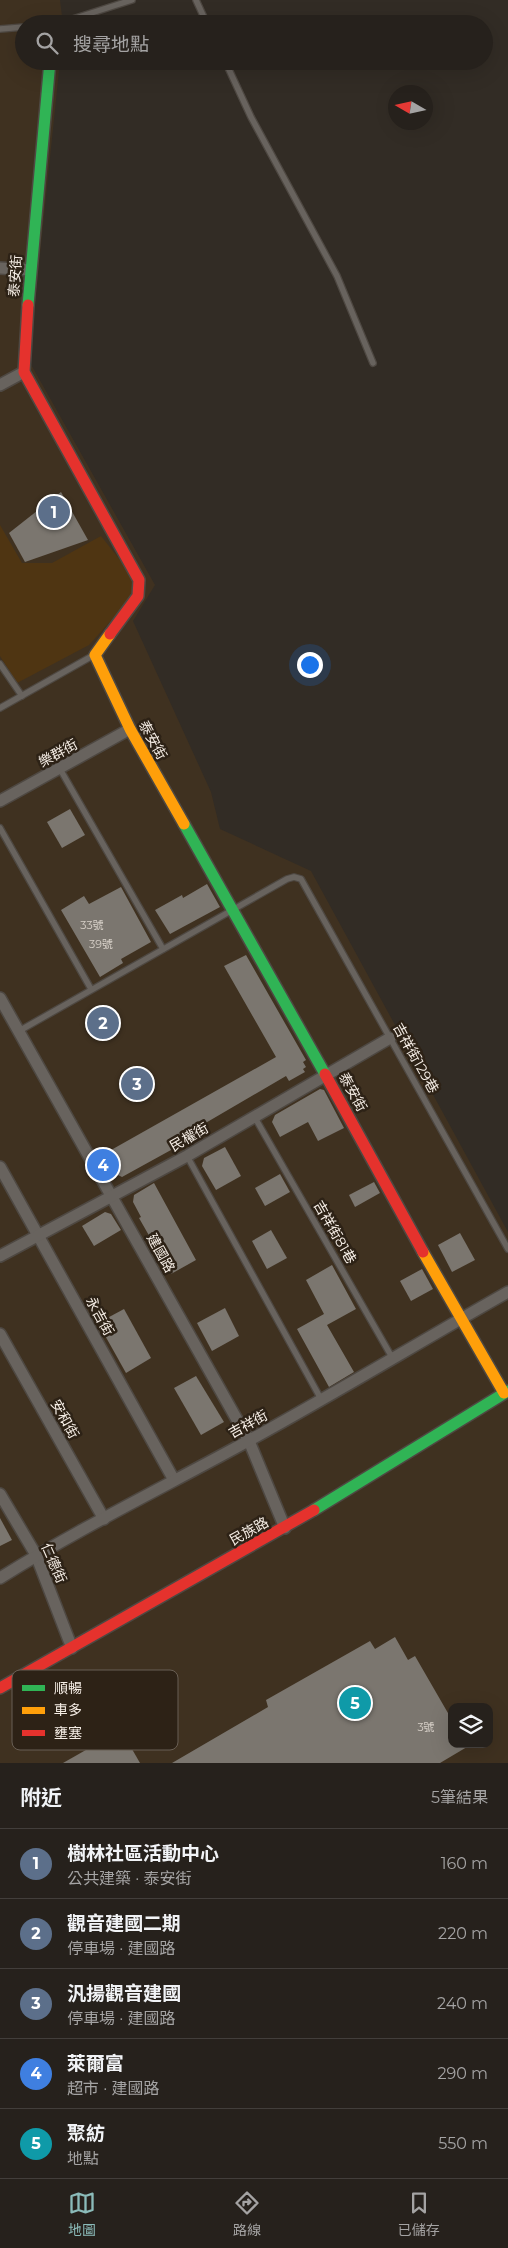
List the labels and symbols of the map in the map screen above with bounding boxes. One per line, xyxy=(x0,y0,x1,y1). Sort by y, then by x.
north arrow xyxy=(388,85,433,130)
street label: 泰安街 xyxy=(5,254,25,298)
pin: 1 xyxy=(38,493,70,531)
your location xyxy=(297,652,323,678)
street label: 泰安街 xyxy=(135,717,171,763)
street label: 樂群街 xyxy=(35,735,81,771)
house number: 33號 xyxy=(80,918,104,932)
house number: 39號 xyxy=(89,937,113,951)
pin: 2 xyxy=(87,1004,119,1042)
street label: 吉祥街129巷 xyxy=(389,1020,443,1096)
pin: 3 xyxy=(121,1065,153,1103)
street label: 泰安街 xyxy=(335,1069,371,1115)
street label: 民權街 xyxy=(166,1119,212,1155)
pin: 4 xyxy=(87,1146,119,1184)
street label: 吉祥街81巷 xyxy=(310,1197,360,1267)
street label: 建國路 xyxy=(143,1230,179,1276)
street label: 永吉街 xyxy=(82,1293,118,1339)
street label: 安和街 xyxy=(47,1396,83,1442)
street label: 吉祥街 xyxy=(225,1406,271,1442)
street label: 民族路 xyxy=(226,1513,272,1549)
street label: 仁德街 xyxy=(37,1540,71,1586)
legend xyxy=(12,1670,178,1750)
text: 順暢 xyxy=(54,1679,82,1697)
pin: 5 xyxy=(339,1684,371,1722)
text: 車多 xyxy=(54,1701,82,1719)
house number: 3號 xyxy=(417,1720,435,1734)
text: 壅塞 xyxy=(54,1724,82,1742)

